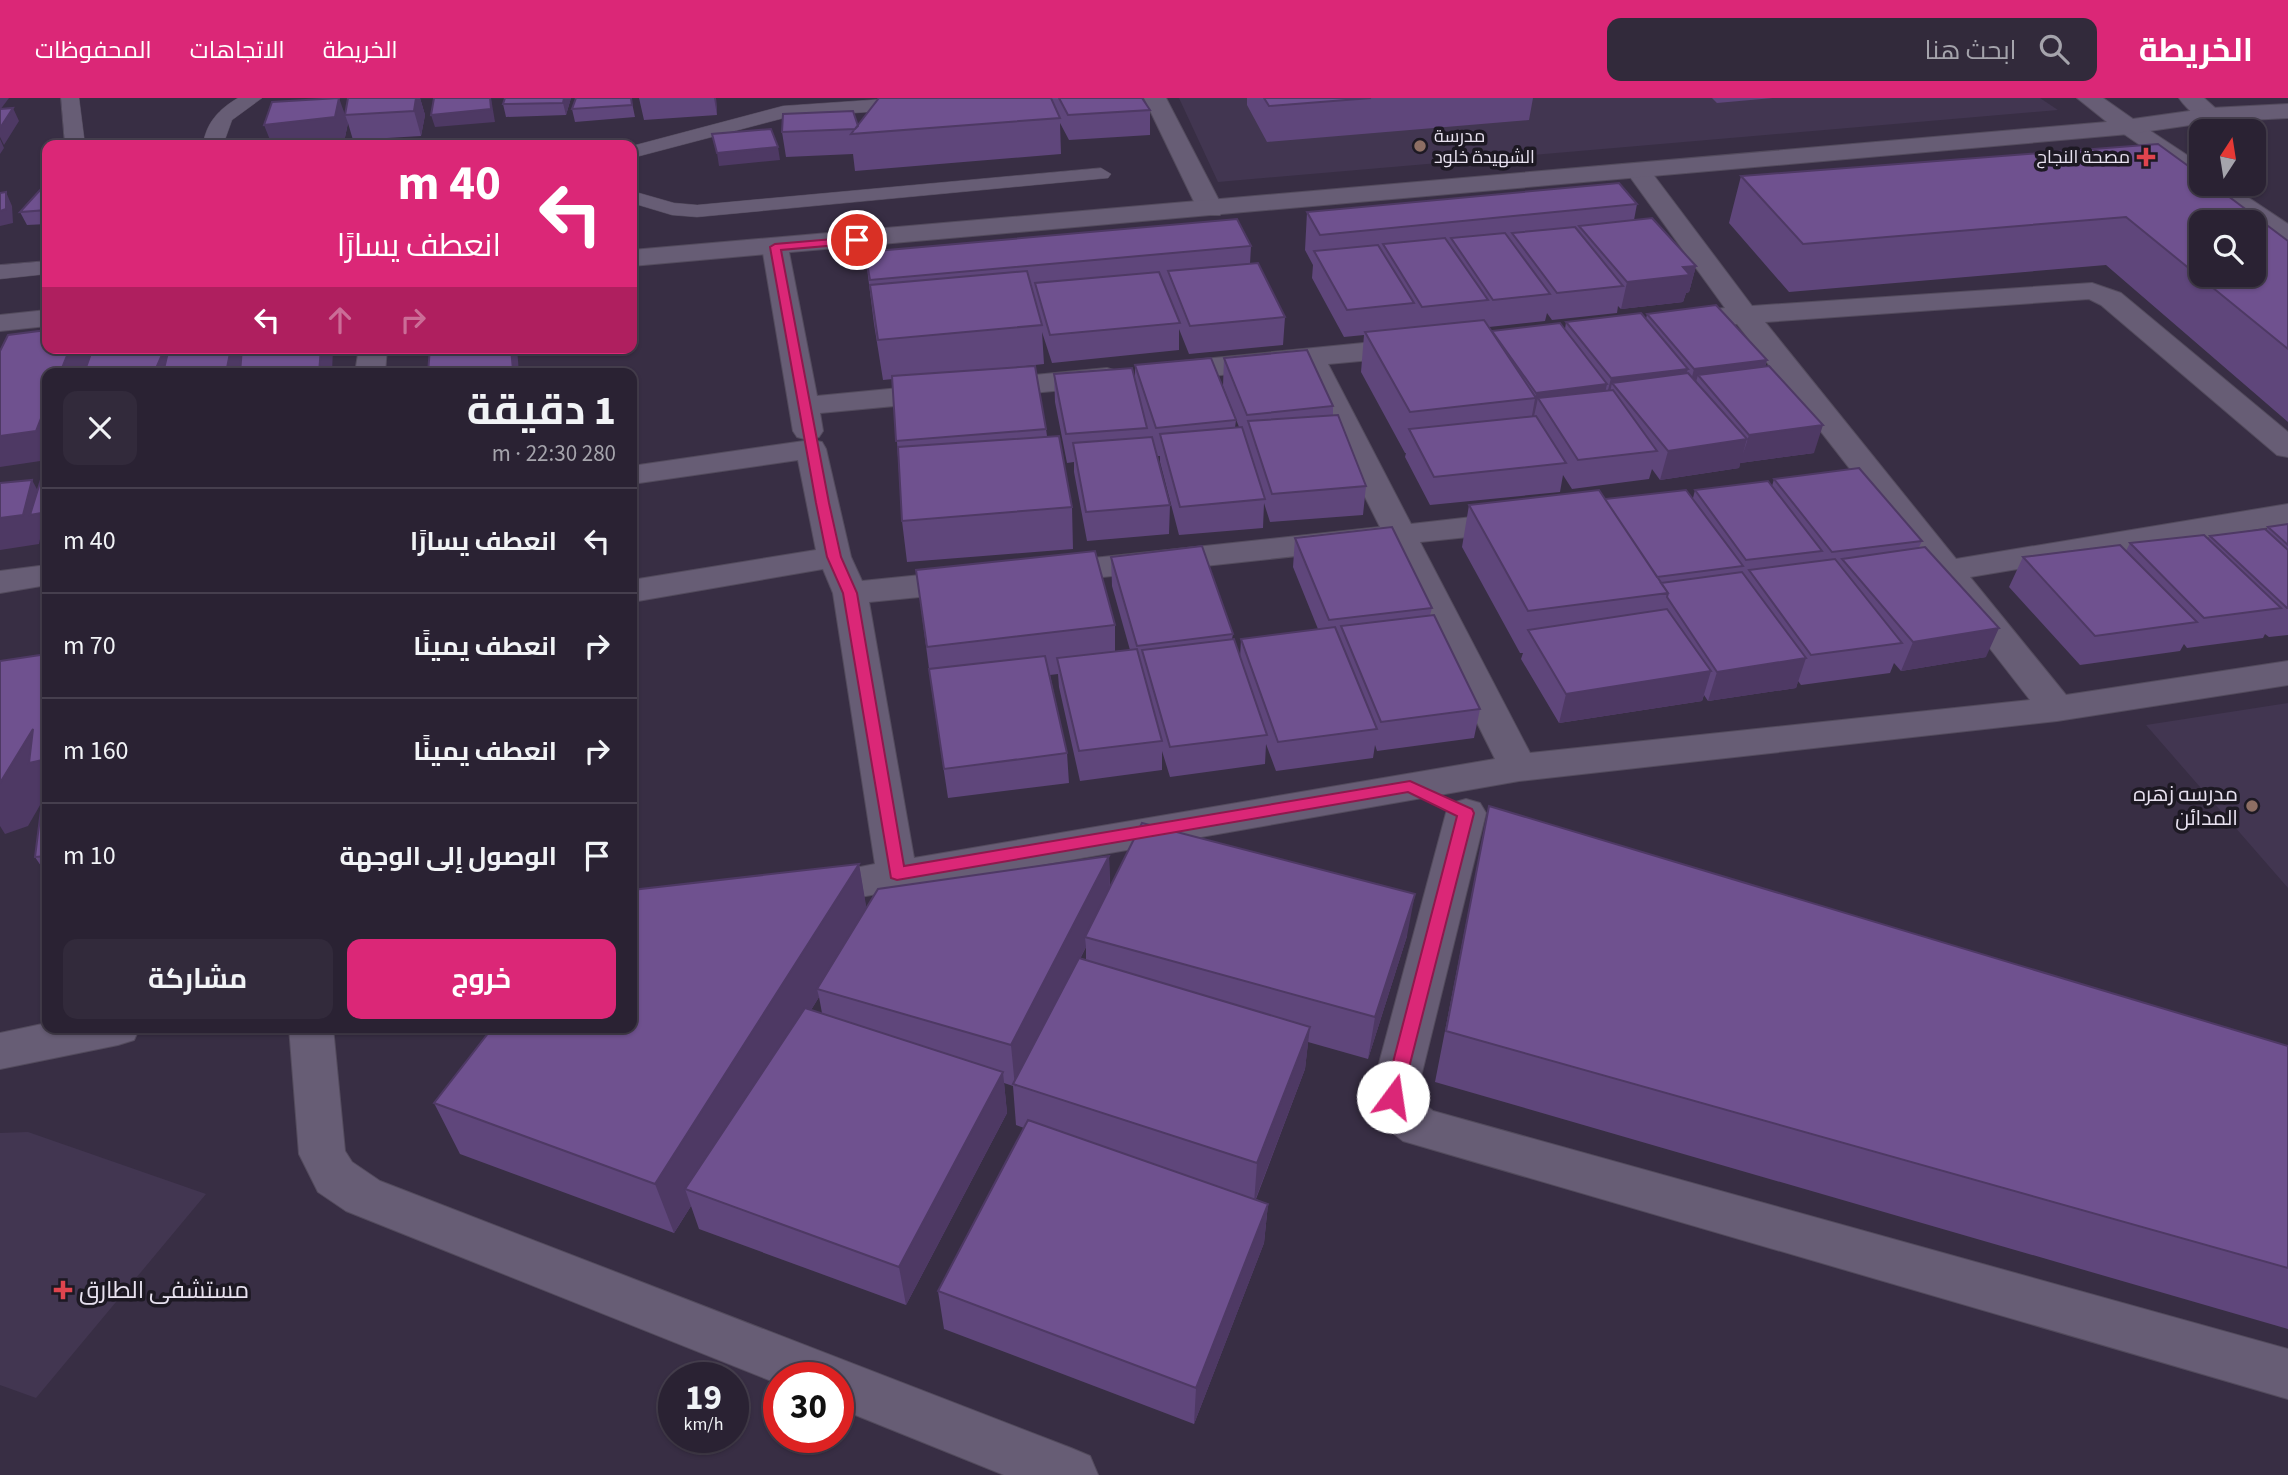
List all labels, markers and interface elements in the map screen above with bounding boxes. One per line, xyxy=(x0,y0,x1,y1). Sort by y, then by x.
search box xyxy=(1607,18,2097,81)
text: الخريطة xyxy=(2139,27,2253,74)
icon: search xyxy=(2035,30,2073,68)
text: ابحث هنا xyxy=(1925,32,2017,69)
text: المحفوظات xyxy=(35,33,152,68)
text: الاتجاهات xyxy=(190,33,285,68)
text: الخريطة xyxy=(323,33,398,68)
north arrow xyxy=(2189,119,2266,196)
map controls xyxy=(2189,119,2266,287)
place label: مدرسة الشهيدة خلود xyxy=(1434,124,1535,170)
marker: مدرسة الشهيدة خلود xyxy=(1412,138,1428,154)
place label: مصحة النجاح xyxy=(2037,145,2130,170)
marker: مصحة النجاح xyxy=(2136,147,2156,167)
text: 40 m xyxy=(397,149,501,219)
icon: left xyxy=(525,168,616,259)
pin xyxy=(827,210,887,270)
button: search xyxy=(2189,210,2266,287)
icon: arrive xyxy=(838,221,876,259)
text: انعطف يسارًا xyxy=(337,223,501,269)
icon: left xyxy=(248,301,286,339)
icon: ahead xyxy=(321,301,359,339)
icon: right xyxy=(394,301,432,339)
text: 1 دقيقة xyxy=(467,381,616,441)
button: close xyxy=(63,391,137,465)
text: 280 m · 22:30 xyxy=(492,437,616,470)
text: 40 m xyxy=(63,522,116,559)
icon: left xyxy=(578,522,616,560)
text: انعطف يسارًا xyxy=(410,523,557,560)
text: 70 m xyxy=(63,627,116,664)
icon: right xyxy=(578,627,616,665)
text: انعطف يمينًا xyxy=(413,628,557,665)
text: 160 m xyxy=(63,732,129,769)
icon: right xyxy=(578,732,616,770)
text: انعطف يمينًا xyxy=(413,733,557,770)
place label: مدرسه زهره المدائن xyxy=(2133,779,2238,833)
marker: مدرسه زهره المدائن xyxy=(2244,798,2260,814)
text: 10 m xyxy=(63,837,116,874)
icon: arrive xyxy=(578,837,616,875)
text: الوصول إلى الوجهة xyxy=(339,838,557,875)
button: مشاركة xyxy=(63,939,333,1019)
button: خروج xyxy=(347,939,616,1019)
position arrow xyxy=(1356,1060,1430,1134)
place label: مستشفى الطارق xyxy=(79,1273,249,1308)
marker: مستشفى الطارق xyxy=(53,1280,73,1300)
speed limit sign: 30 xyxy=(763,1362,854,1453)
text: 19 xyxy=(685,1373,722,1423)
text: km/h xyxy=(684,1412,723,1437)

